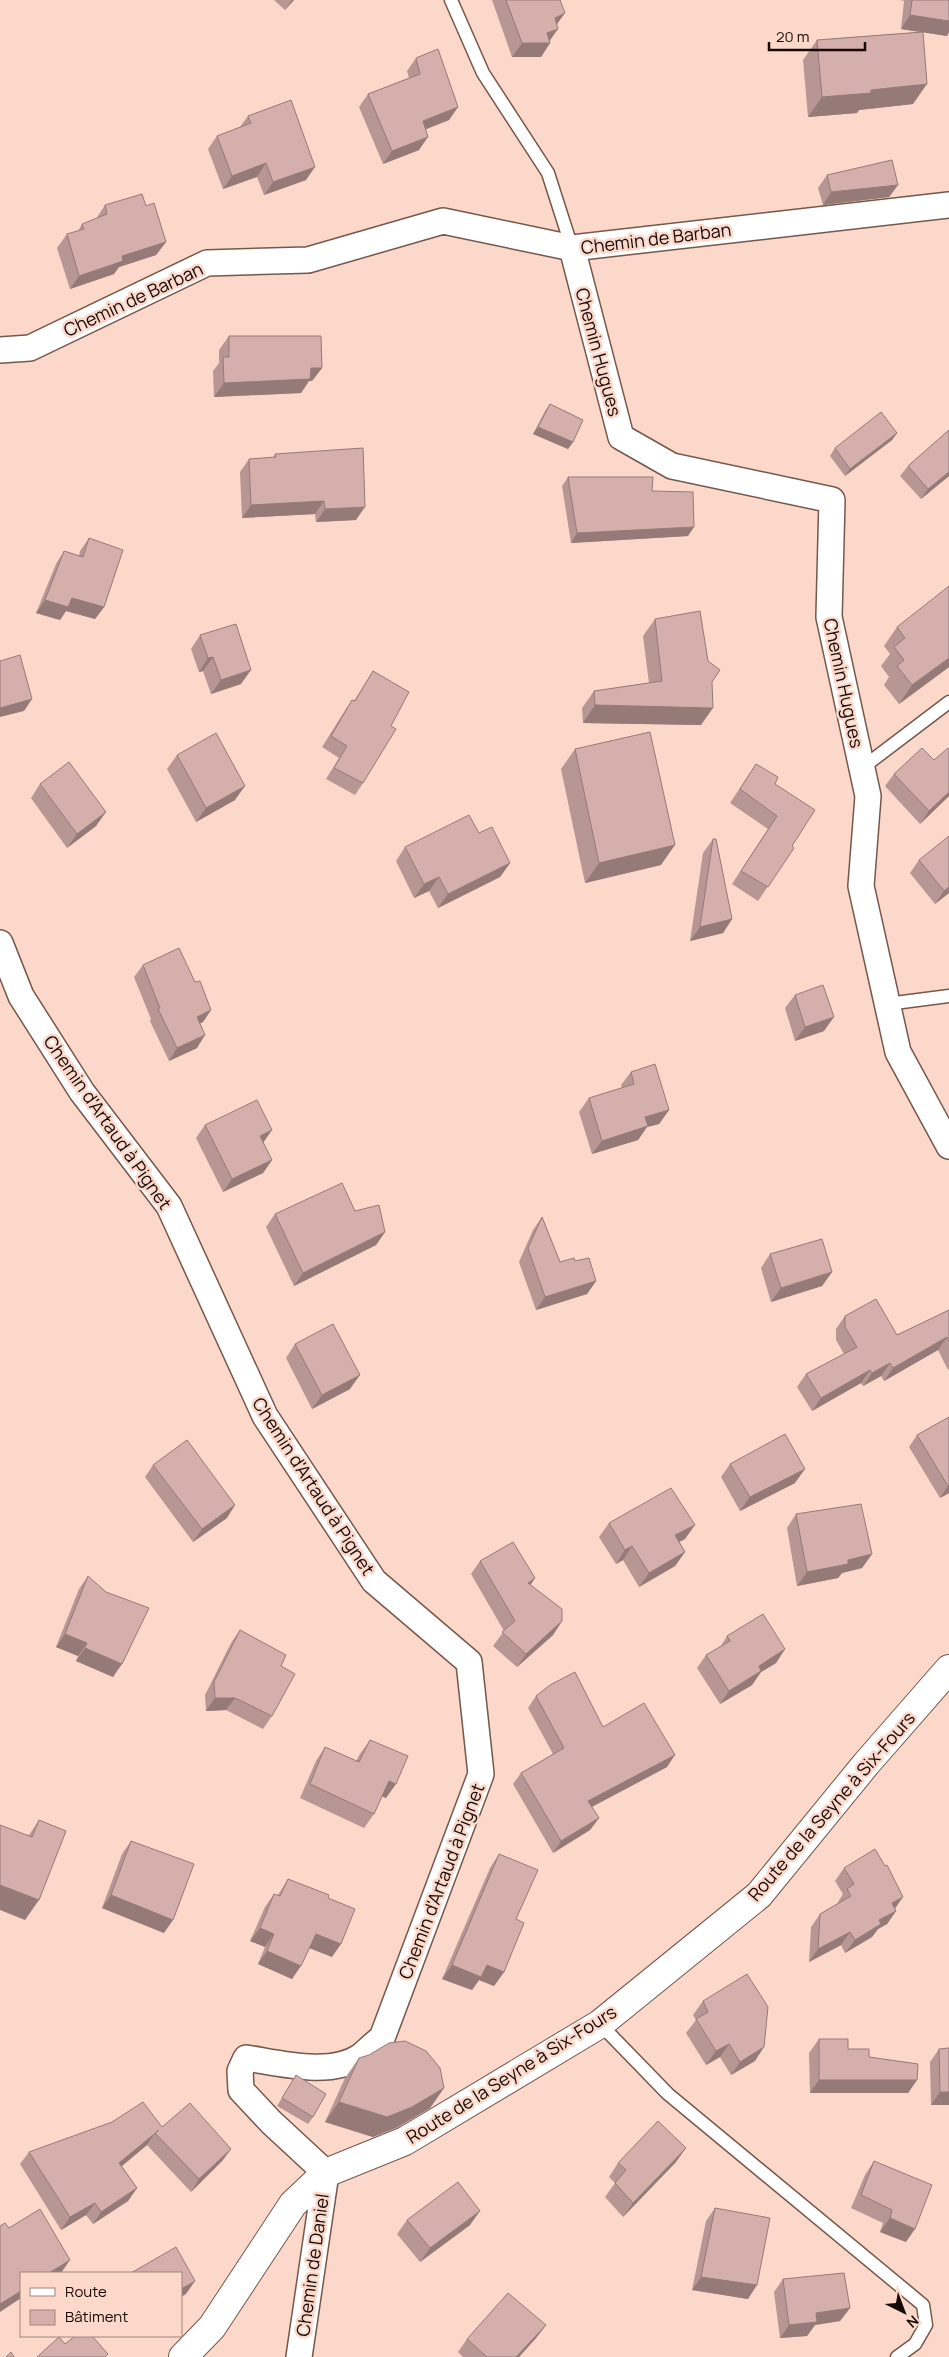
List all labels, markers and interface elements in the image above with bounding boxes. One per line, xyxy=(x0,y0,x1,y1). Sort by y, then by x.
scale bar xyxy=(769,20,865,52)
text: 20 m xyxy=(776,26,809,47)
street label: Chemin de Barban xyxy=(579,217,733,259)
street label: Chemin de Barban xyxy=(59,256,207,342)
street label: Chemin Hugues xyxy=(570,285,628,419)
street label: Chemin Hugues xyxy=(819,616,869,750)
street label: Chemin d'Artaud à Pignet xyxy=(39,1030,177,1214)
street label: Chemin d'Artaud à Pignet xyxy=(247,1392,381,1580)
street label: Route de la Seyne à Six-Fours xyxy=(742,1706,920,1906)
street label: Chemin d'Artaud à Pignet xyxy=(393,1780,489,1982)
street label: Route de la Seyne à Six-Fours xyxy=(401,1999,621,2149)
street label: Chemin de Daniel xyxy=(290,2192,334,2338)
legend xyxy=(20,2272,182,2337)
text: Route xyxy=(65,2281,107,2302)
north arrow xyxy=(879,2287,929,2337)
text: Bâtiment xyxy=(65,2306,128,2327)
text: N xyxy=(903,2312,923,2332)

